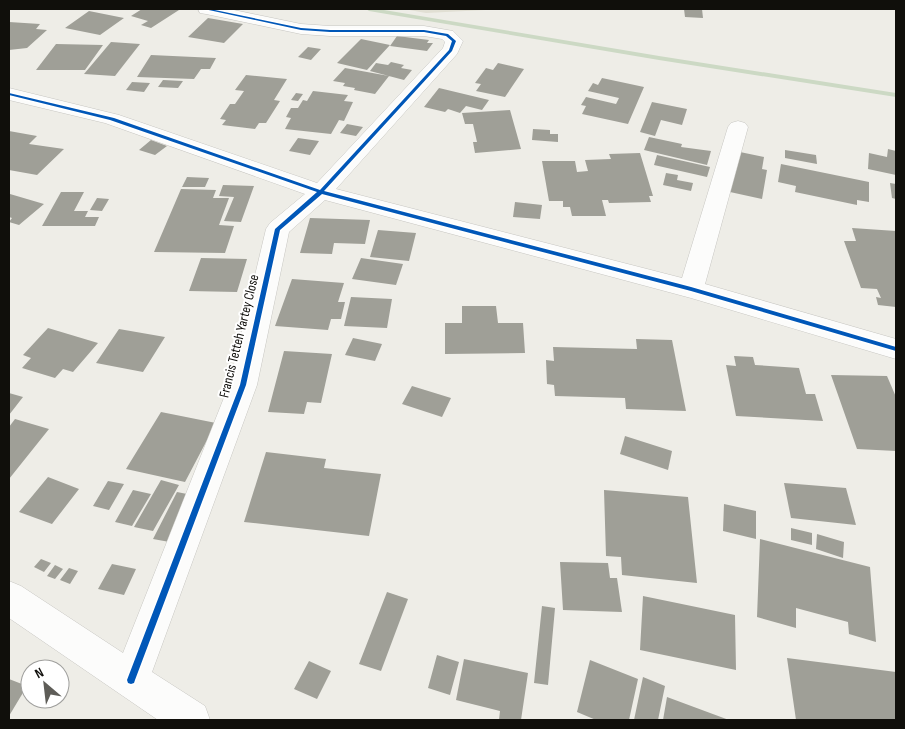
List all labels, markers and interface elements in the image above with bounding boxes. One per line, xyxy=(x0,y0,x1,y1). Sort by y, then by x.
street label: Francis Tetteh Yartey Close xyxy=(215,273,263,399)
north arrow xyxy=(20,659,70,709)
text: N xyxy=(32,664,46,682)

